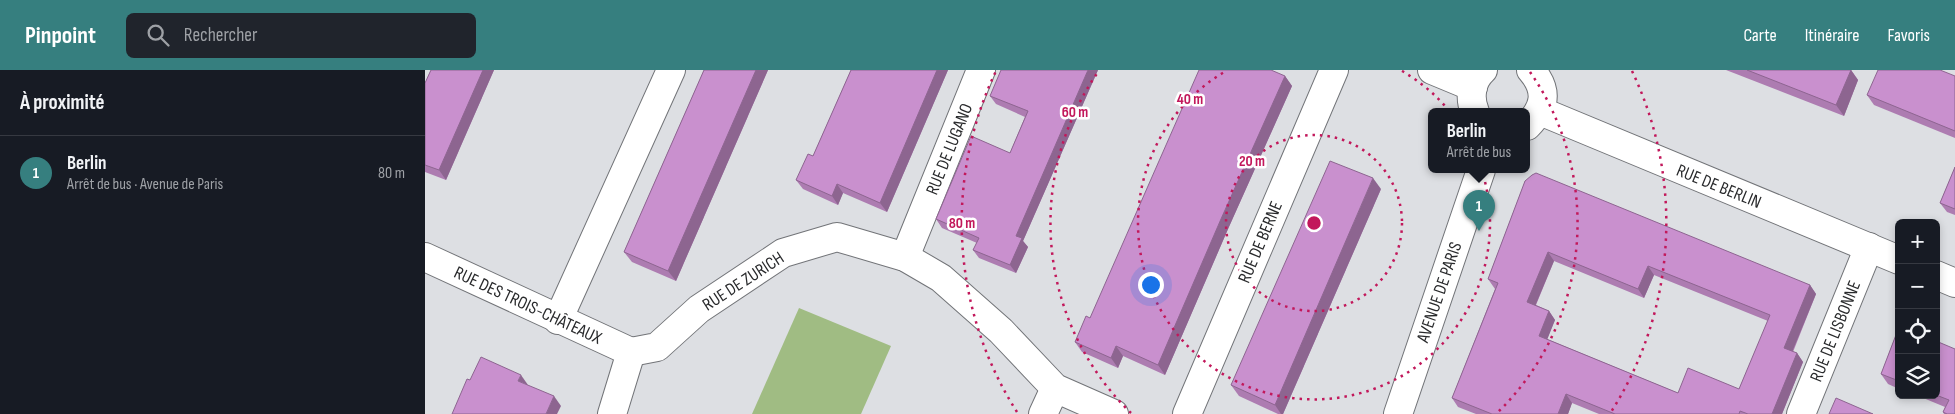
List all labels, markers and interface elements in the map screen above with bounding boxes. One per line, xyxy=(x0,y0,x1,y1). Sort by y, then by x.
search box xyxy=(126,13,476,58)
text: Pinpoint xyxy=(25,21,96,50)
icon: search xyxy=(144,21,172,49)
text: Rechercher xyxy=(184,24,257,47)
text: Carte xyxy=(1743,25,1777,46)
text: Itinéraire xyxy=(1805,25,1859,46)
text: Favoris xyxy=(1887,25,1930,46)
text: À proximité xyxy=(20,90,105,115)
text: 40 m xyxy=(1177,90,1203,109)
street label: RUE DE LUGANO xyxy=(922,100,977,198)
text: 60 m xyxy=(1062,103,1088,122)
popup xyxy=(1428,108,1530,173)
text: Berlin xyxy=(1447,120,1486,143)
text: Arrêt de bus xyxy=(1447,143,1511,162)
text: Berlin xyxy=(67,152,106,175)
text: 20 m xyxy=(1239,152,1265,171)
street label: RUE DE BERLIN xyxy=(1673,160,1764,213)
text: 1 xyxy=(33,164,39,183)
text: 80 m xyxy=(378,164,405,183)
text: Arrêt de bus · Avenue de Paris xyxy=(67,175,223,194)
pin: 1 xyxy=(1463,190,1495,231)
street label: RUE DE BERNE xyxy=(1234,198,1287,286)
text: 80 m xyxy=(949,214,975,233)
centre of rings xyxy=(1305,214,1323,232)
map controls xyxy=(1895,219,1940,399)
button: + xyxy=(1895,219,1940,264)
street label: AVENUE DE PARIS xyxy=(1412,239,1467,346)
street label: RUE DE ZURICH xyxy=(699,247,788,315)
street label: RUE DES TROIS-CHÂTEAUX xyxy=(451,262,605,349)
button: − xyxy=(1895,264,1940,309)
your location xyxy=(1138,272,1164,298)
street label: RUE DE LISBONNE xyxy=(1806,278,1865,385)
button: locate xyxy=(1895,309,1940,354)
button: layers xyxy=(1895,354,1940,399)

